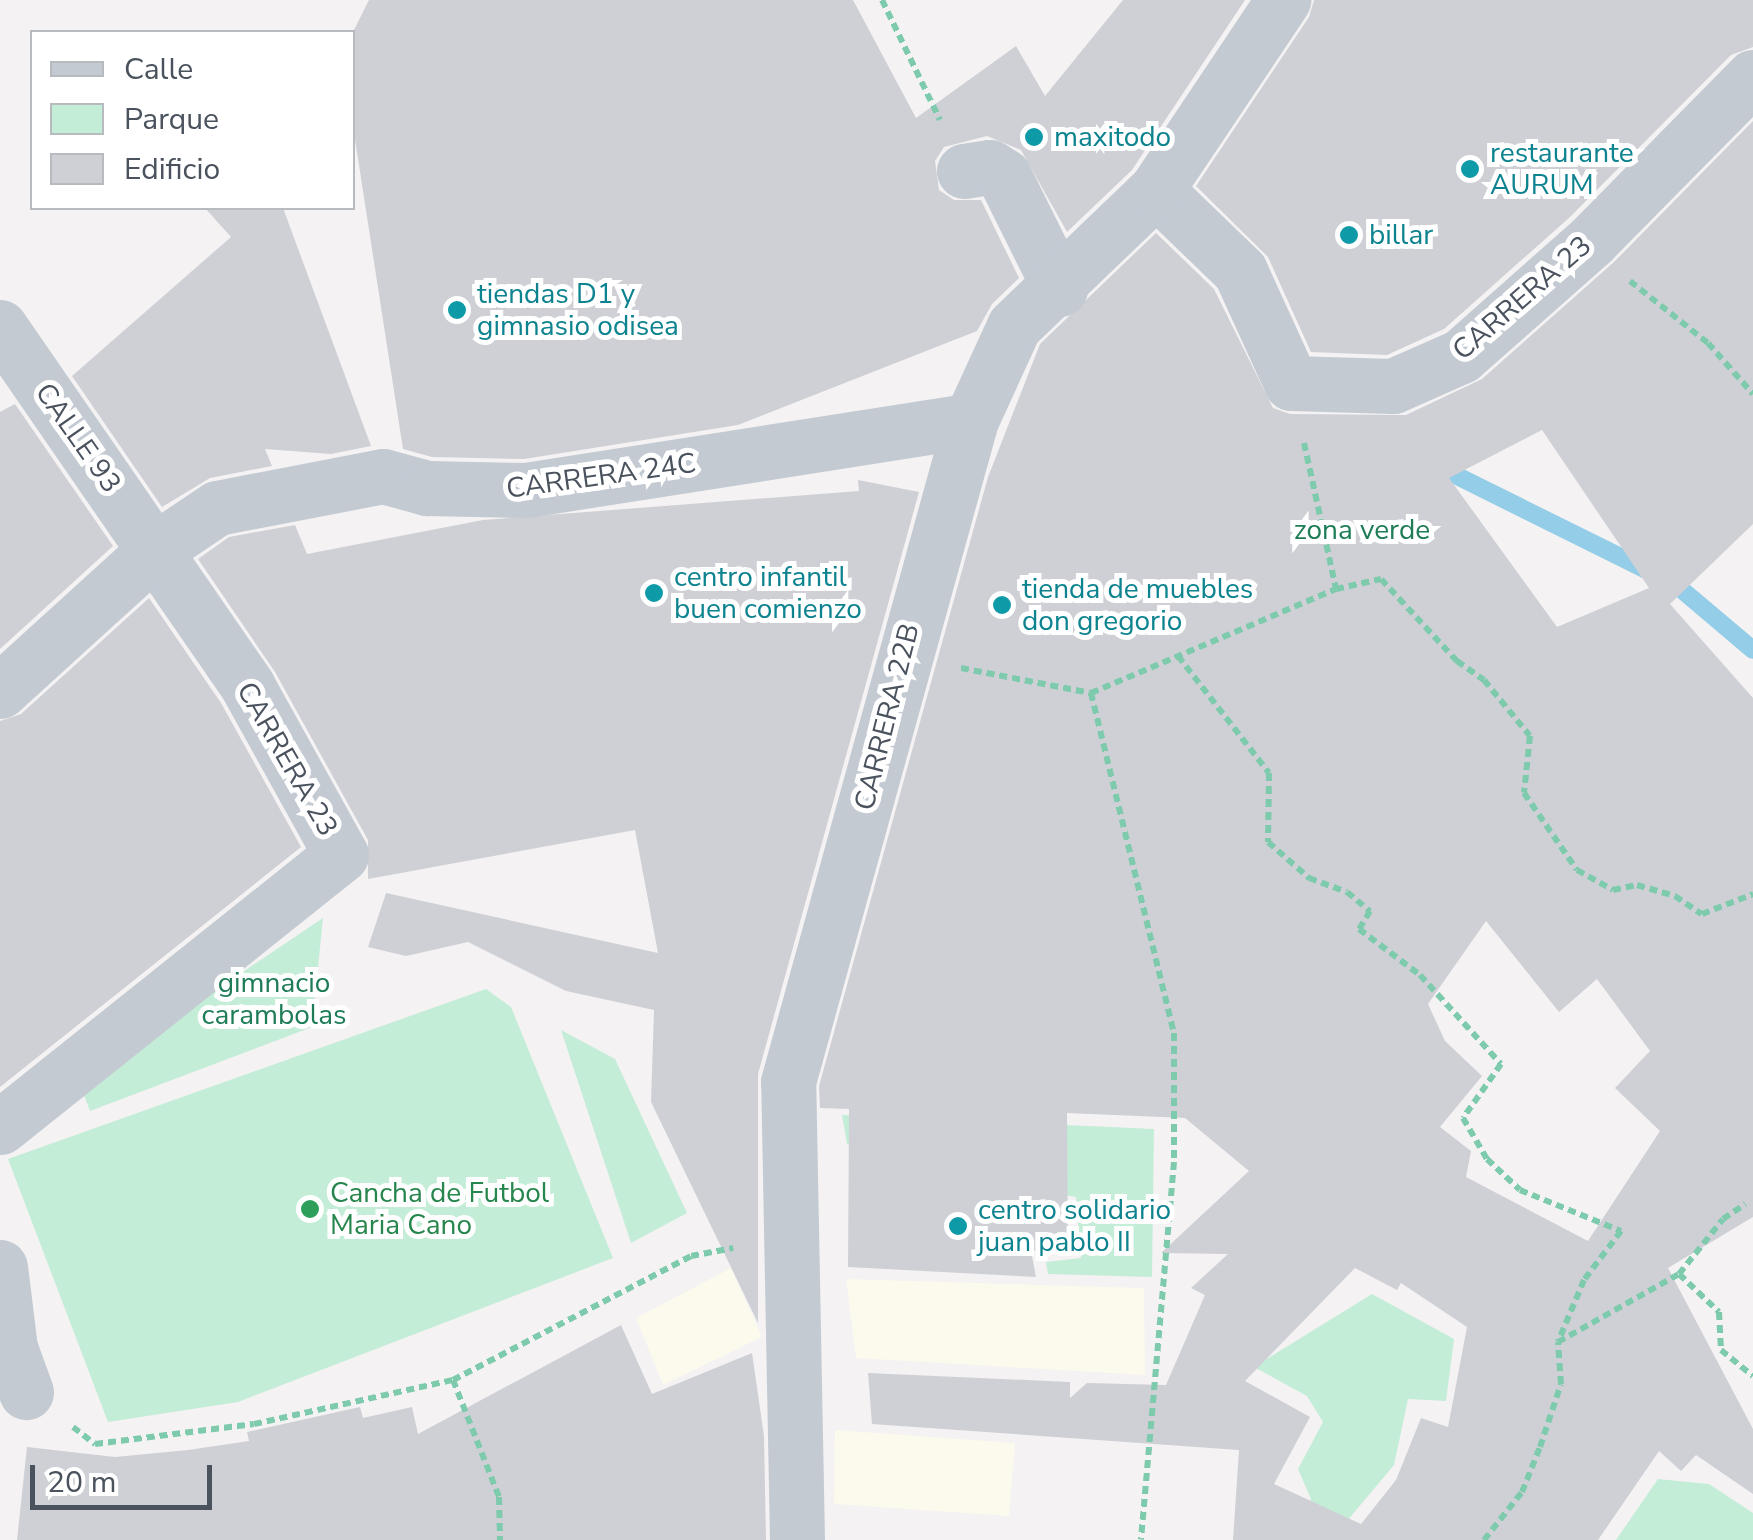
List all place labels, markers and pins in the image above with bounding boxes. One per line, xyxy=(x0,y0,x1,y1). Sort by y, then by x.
place label: maxitodo xyxy=(1054,120,1171,154)
marker: maxitodo xyxy=(1023,126,1045,148)
place label: restaurante AURUM xyxy=(1490,136,1634,202)
marker: restaurante AURUM xyxy=(1459,158,1481,180)
place label: billar xyxy=(1369,218,1433,252)
marker: billar xyxy=(1338,224,1360,246)
place label: tiendas D1 y gimnasio odisea xyxy=(477,277,679,343)
marker: tiendas D1 y gimnasio odisea xyxy=(446,299,468,321)
place label: centro infantil buen comienzo xyxy=(674,560,862,626)
place label: tienda de muebles don gregorio xyxy=(1022,572,1253,638)
marker: centro infantil buen comienzo xyxy=(643,582,665,604)
marker: tienda de muebles don gregorio xyxy=(991,594,1013,616)
place label: Cancha de Futbol Maria Cano xyxy=(330,1176,549,1242)
place label: centro solidario juan pablo II xyxy=(978,1193,1171,1259)
marker: Cancha de Futbol Maria Cano xyxy=(299,1198,321,1220)
marker: centro solidario juan pablo II xyxy=(947,1215,969,1237)

